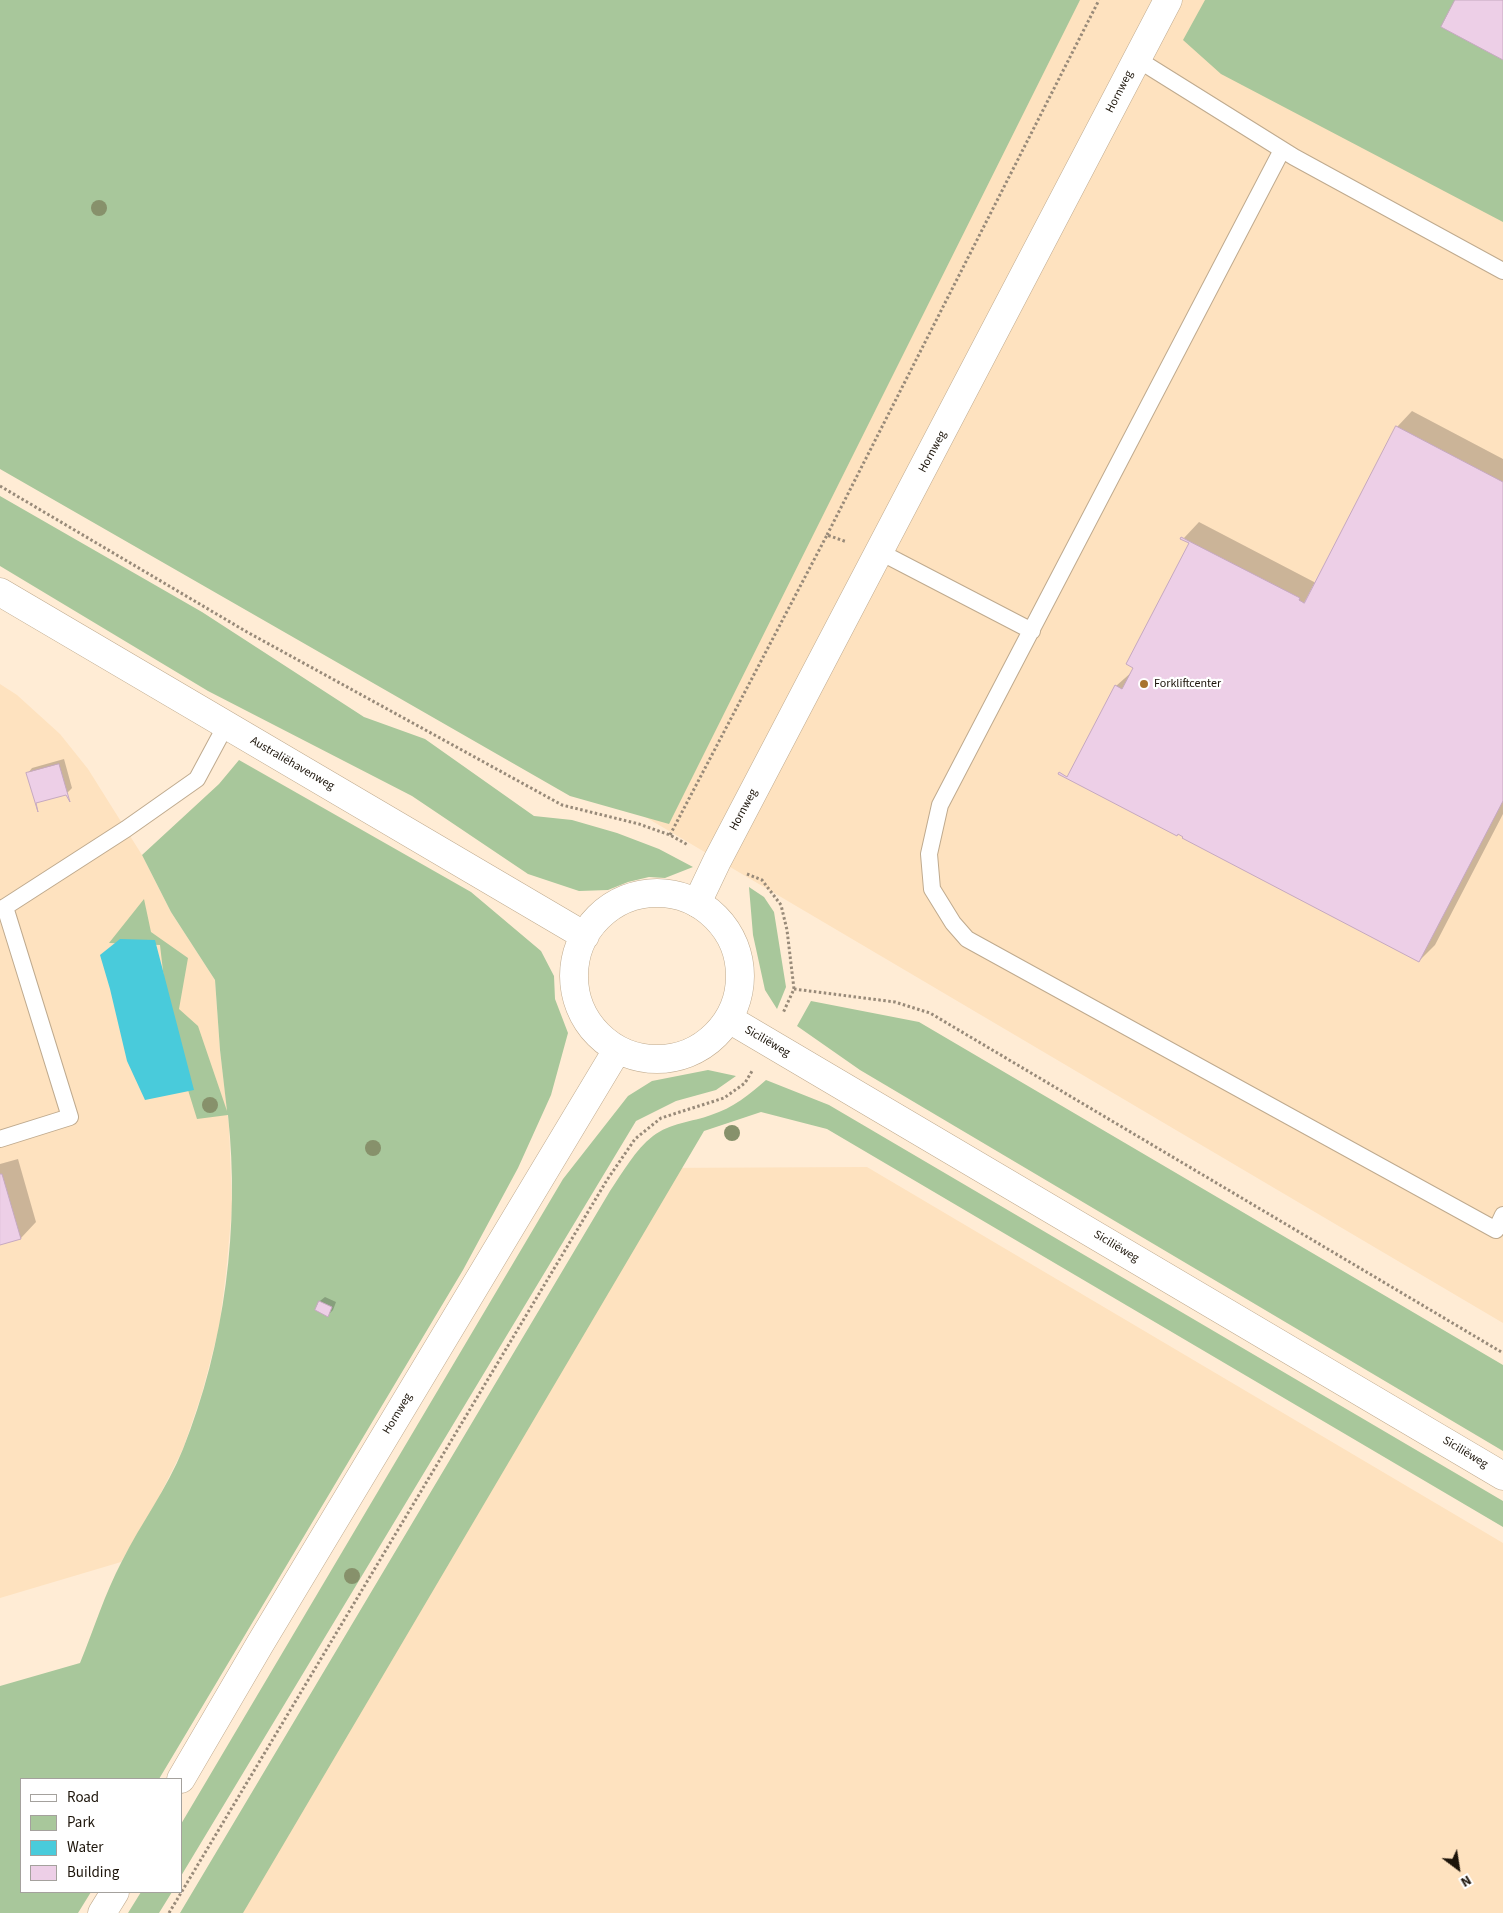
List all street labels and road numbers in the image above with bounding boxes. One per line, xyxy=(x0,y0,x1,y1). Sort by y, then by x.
street label: Hornweg xyxy=(1103,68,1137,116)
street label: Hornweg xyxy=(916,429,950,475)
street label: Australiëhavenweg xyxy=(247,734,337,794)
street label: Hornweg xyxy=(727,787,761,833)
street label: Siciliëweg xyxy=(742,1023,792,1061)
street label: Siciliëweg xyxy=(1091,1228,1141,1266)
street label: Hornweg xyxy=(380,1391,416,1437)
street label: Siciliëweg xyxy=(1440,1434,1490,1472)

